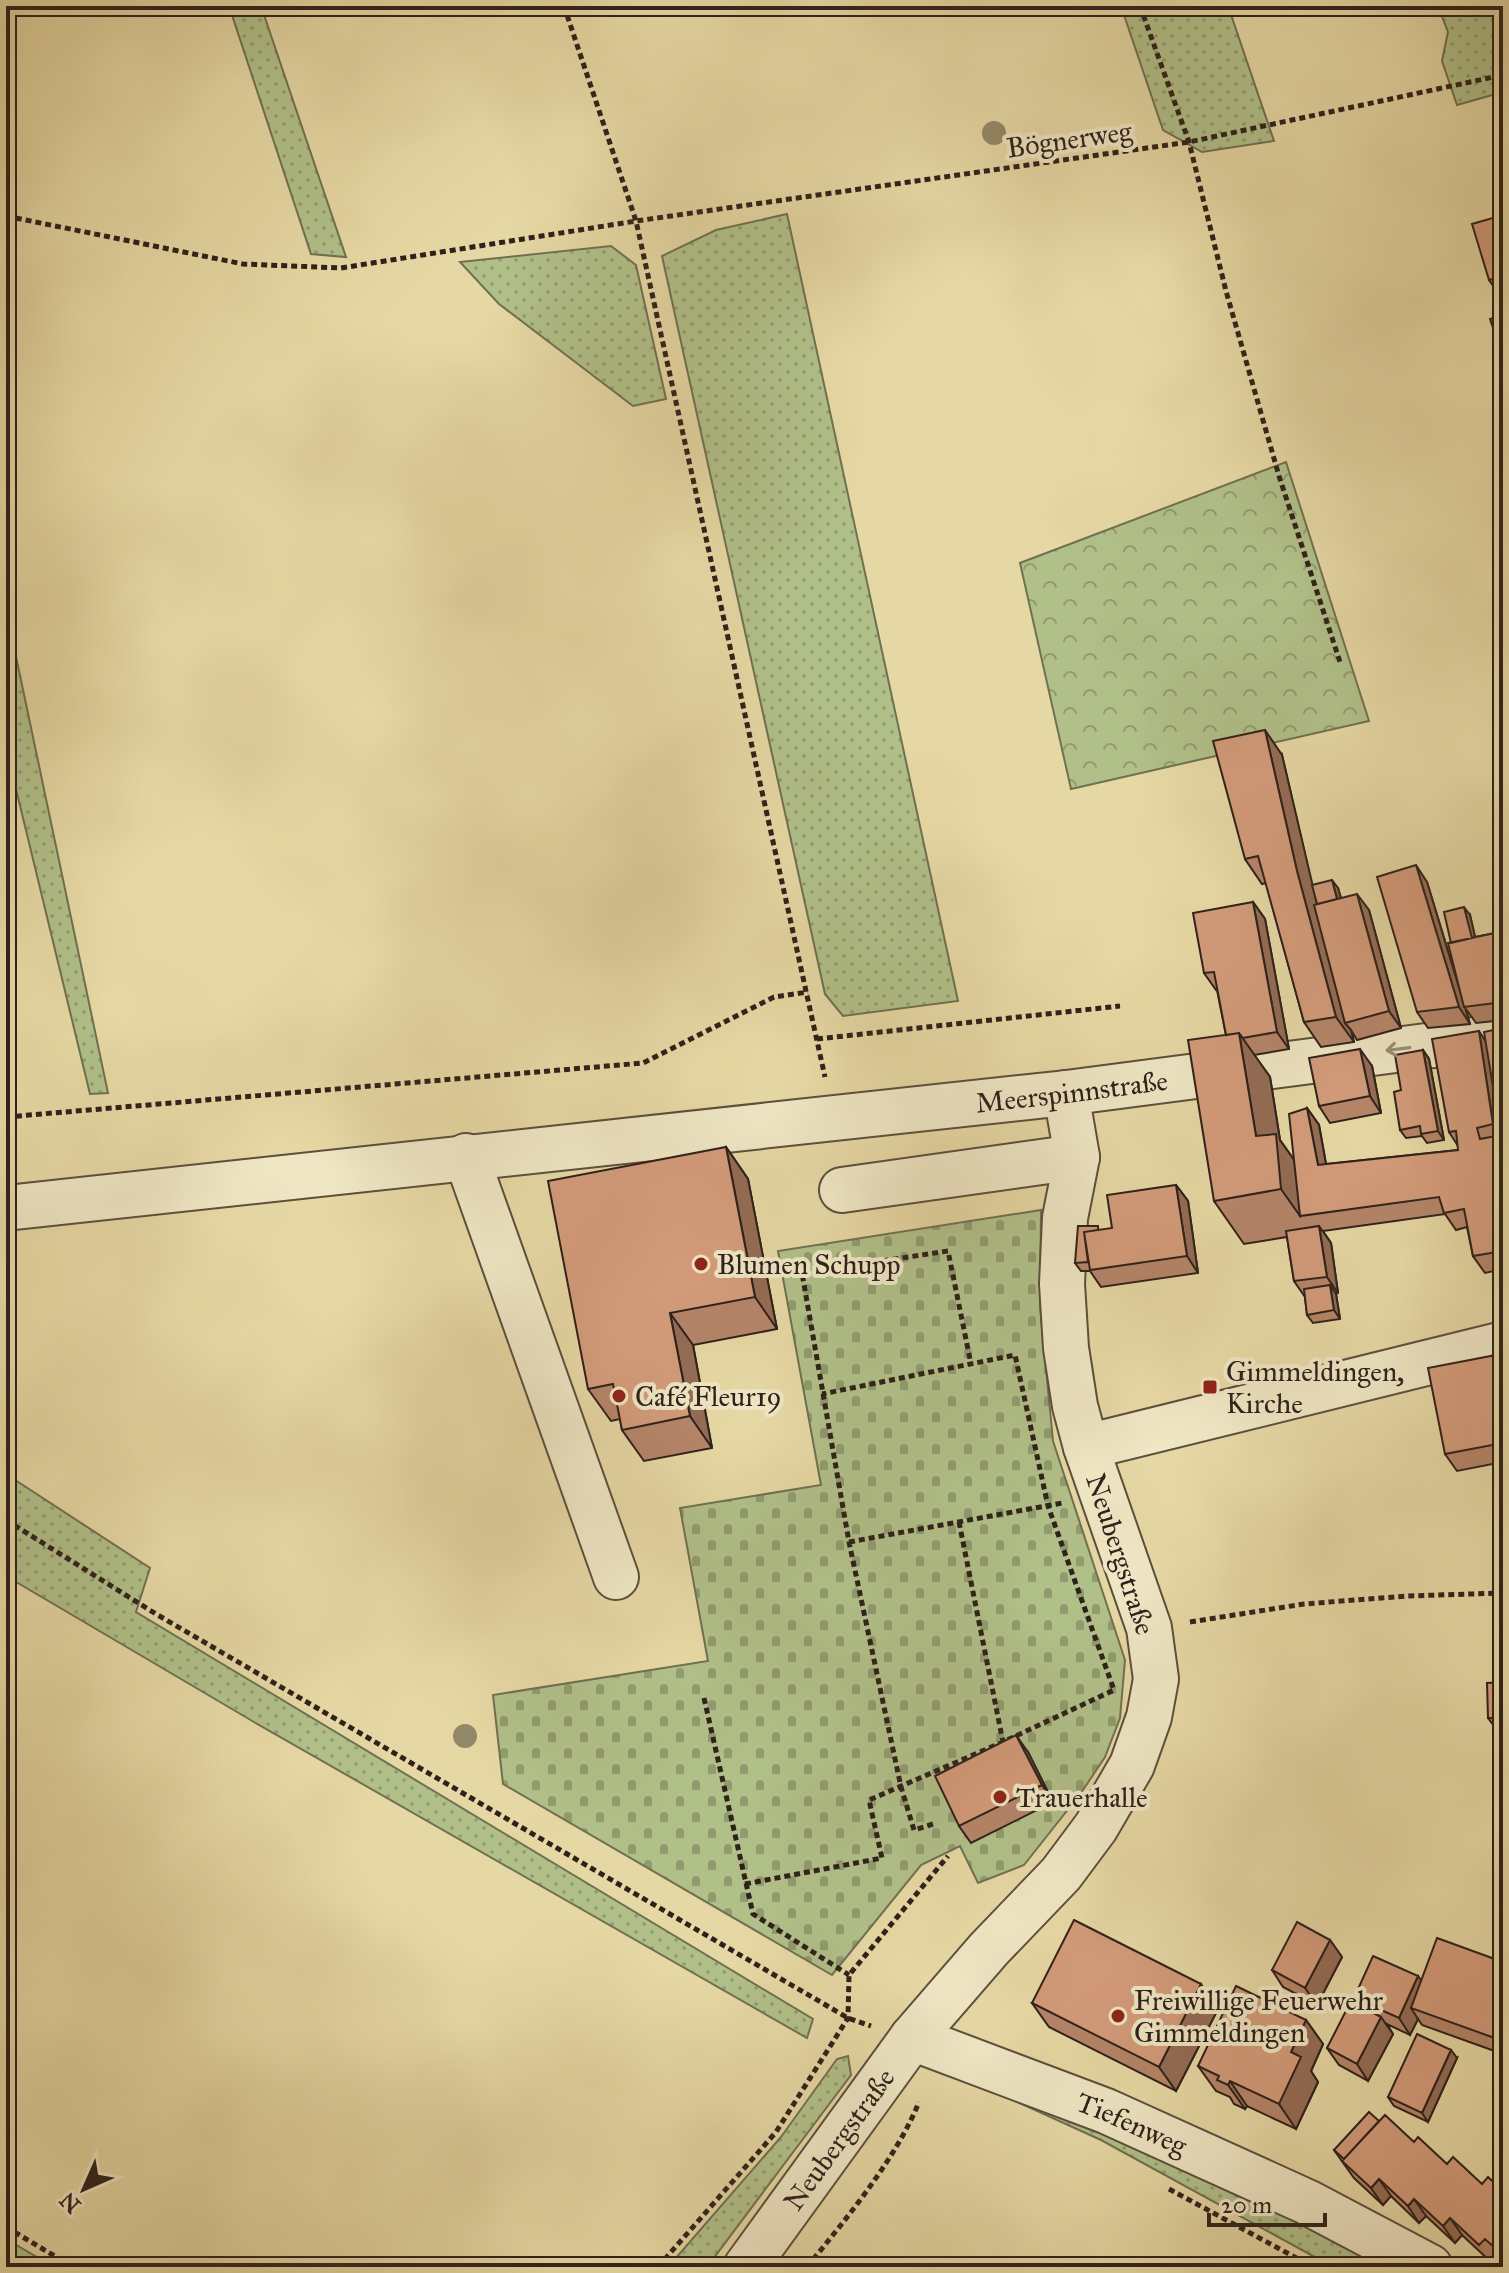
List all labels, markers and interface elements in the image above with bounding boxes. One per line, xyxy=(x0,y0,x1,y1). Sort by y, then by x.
street label: Bögnerweg xyxy=(1004,113,1135,166)
one-way arrow xyxy=(1386,1042,1411,1057)
street label: Meerspinnstraße xyxy=(974,1063,1170,1121)
place label: Blumen Schupp xyxy=(717,1247,900,1282)
marker: Blumen Schupp xyxy=(692,1255,710,1273)
place label: Gimmeldingen, Kirche xyxy=(1226,1354,1404,1421)
marker: Gimmeldingen, Kirche xyxy=(1201,1378,1219,1396)
place label: Café Fleur19 xyxy=(635,1379,782,1414)
marker: Café Fleur19 xyxy=(610,1387,628,1405)
street label: Neubergstraße xyxy=(1078,1469,1163,1639)
place label: Trauerhalle xyxy=(1016,1780,1148,1815)
marker: Trauerhalle xyxy=(991,1788,1009,1806)
place label: Freiwillige Feuerwehr Gimmeldingen xyxy=(1134,1983,1383,2050)
marker: Freiwillige Feuerwehr Gimmeldingen xyxy=(1109,2007,1127,2025)
street label: Neubergstraße xyxy=(776,2061,902,2217)
street label: Tiefenweg xyxy=(1072,2085,1193,2164)
north arrow xyxy=(44,2149,124,2229)
scale bar xyxy=(1209,2177,1325,2227)
text: N xyxy=(54,2186,86,2219)
text: 20 m xyxy=(1221,2190,1272,2220)

